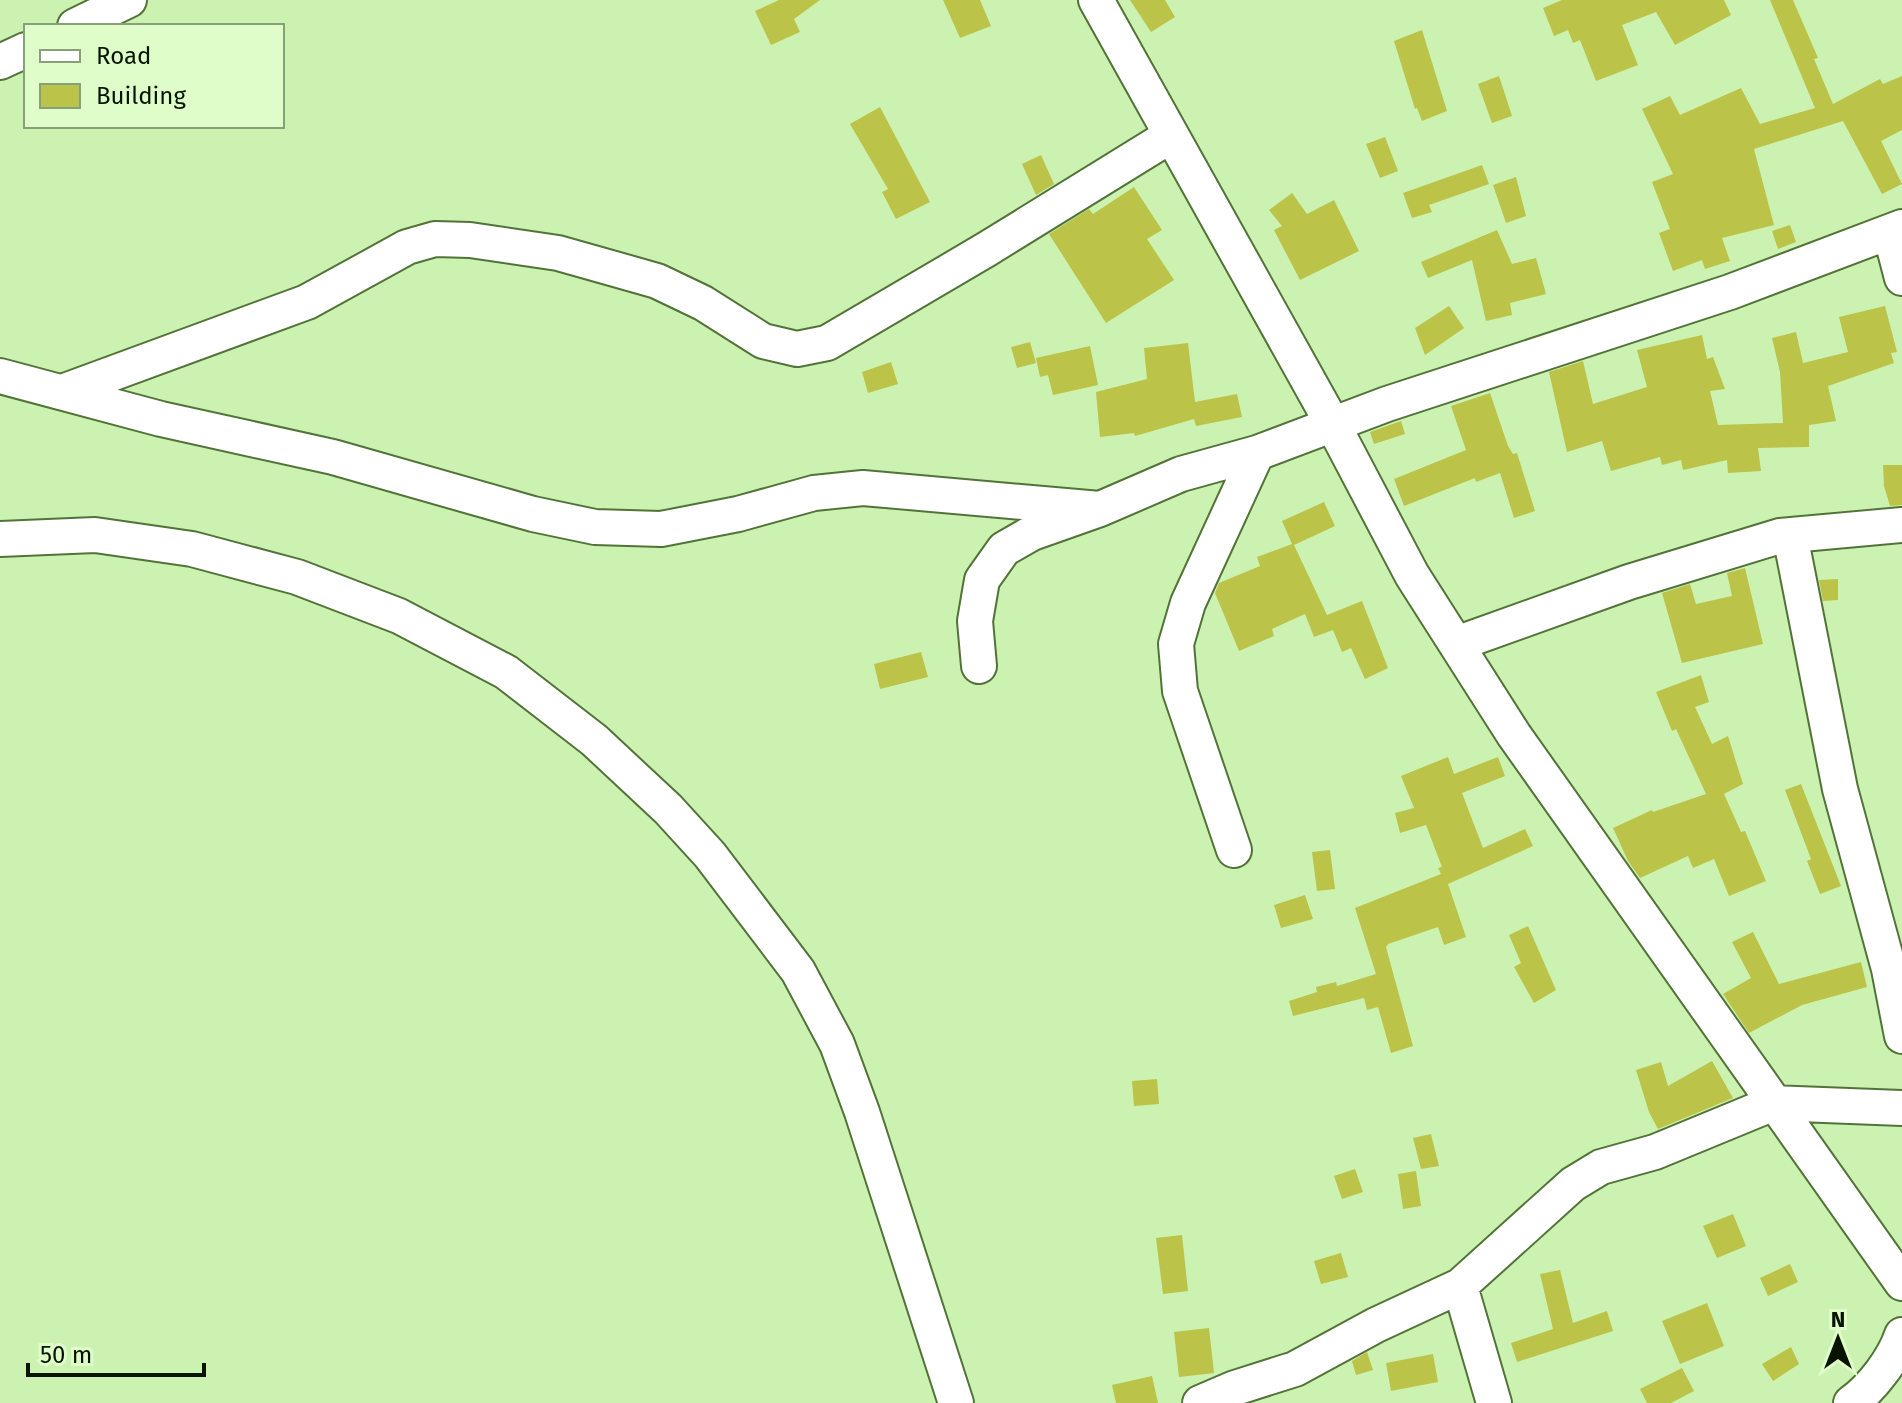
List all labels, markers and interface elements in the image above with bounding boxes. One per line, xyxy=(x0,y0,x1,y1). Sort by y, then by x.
legend xyxy=(24,24,284,128)
text: Road xyxy=(96,42,151,70)
text: Building xyxy=(96,82,186,110)
north arrow xyxy=(1798,1299,1878,1379)
text: N xyxy=(1831,1306,1845,1333)
scale bar xyxy=(28,1327,204,1377)
text: 50 m xyxy=(40,1341,92,1369)

